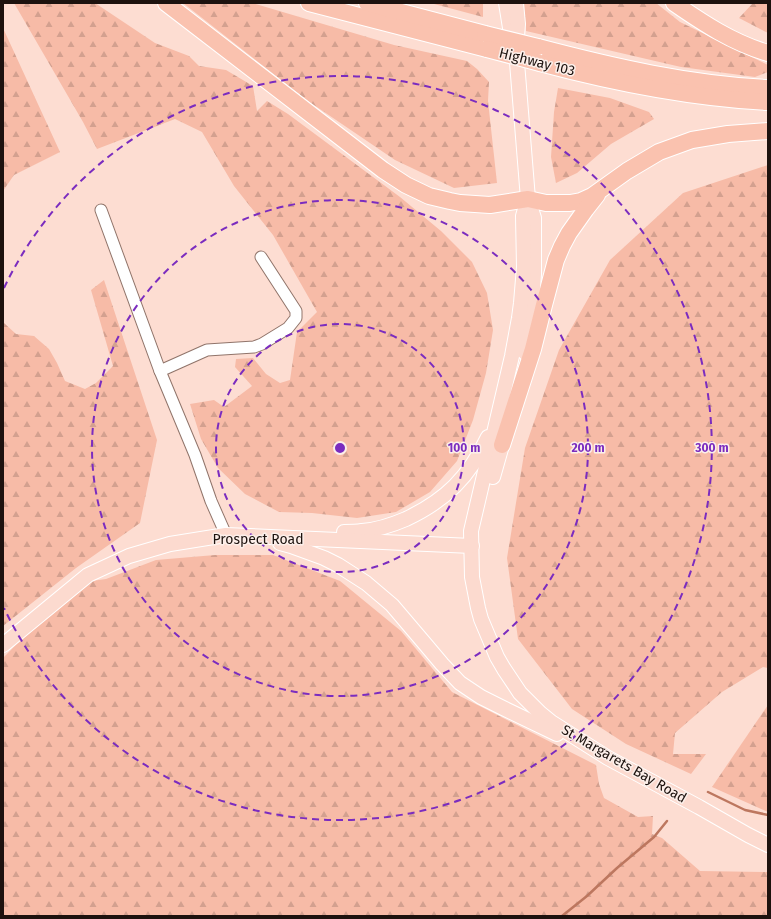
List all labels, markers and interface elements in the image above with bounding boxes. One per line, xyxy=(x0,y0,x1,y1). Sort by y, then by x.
street label: Highway 103 xyxy=(497,44,577,80)
centre of rings xyxy=(333,441,347,455)
text: 100 m xyxy=(448,441,480,455)
text: 200 m xyxy=(571,441,605,455)
text: 300 m xyxy=(694,441,729,455)
street label: Prospect Road xyxy=(212,531,304,548)
street label: St Margarets Bay Road xyxy=(558,721,690,807)

